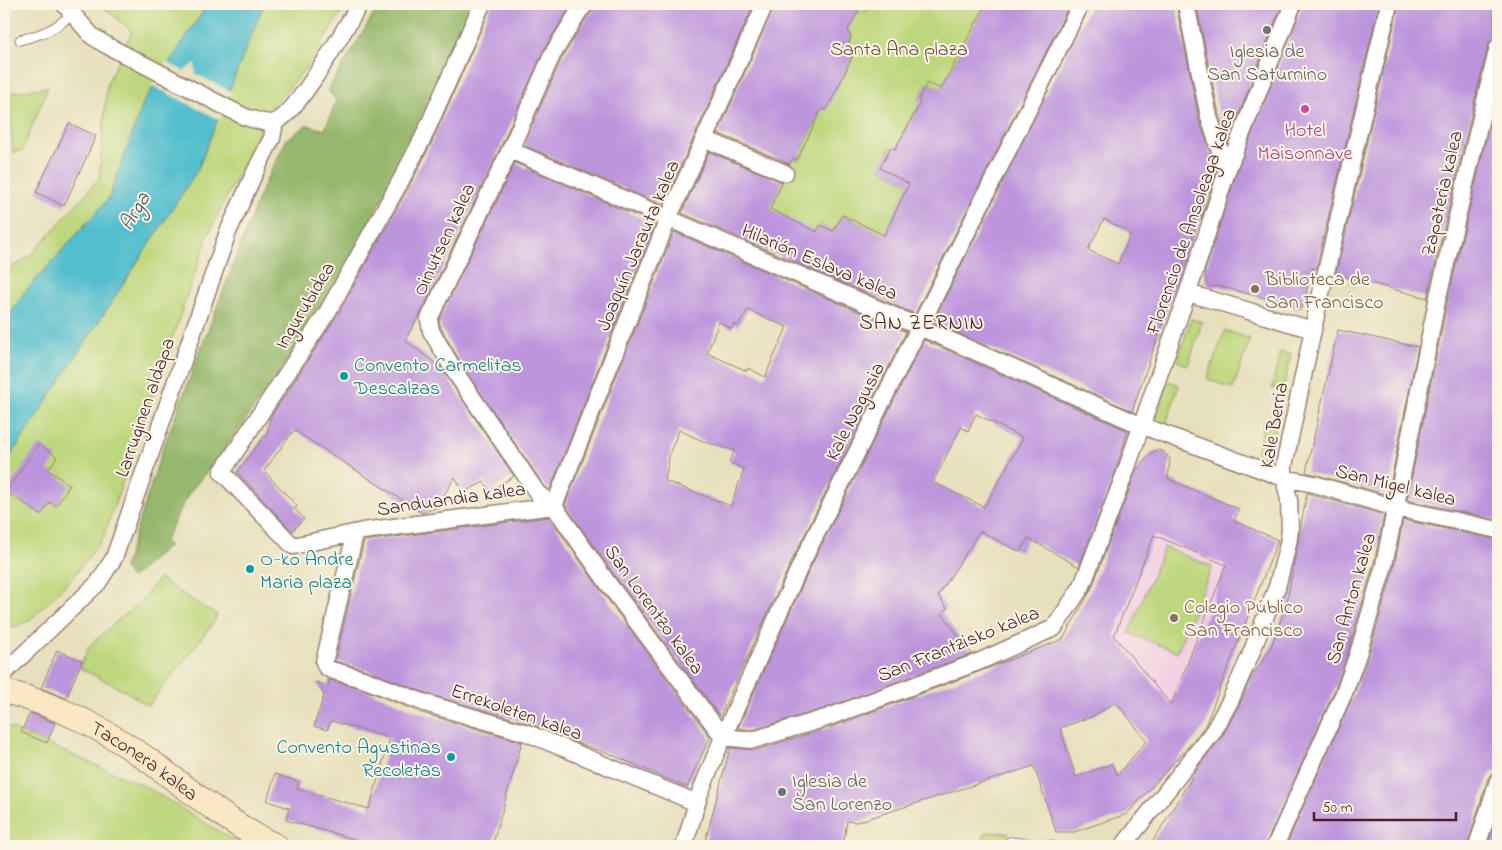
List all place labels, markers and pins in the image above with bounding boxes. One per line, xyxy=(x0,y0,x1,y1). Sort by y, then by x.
marker: Iglesia de San Saturnino xyxy=(1261,24,1273,36)
place label: Iglesia de San Saturnino xyxy=(1207,38,1327,90)
marker: Hotel Maisonnave xyxy=(1299,103,1311,115)
place label: Hotel Maisonnave xyxy=(1258,117,1352,169)
place label: Biblioteca de San Francisco xyxy=(1264,266,1384,318)
marker: Biblioteca de San Francisco xyxy=(1249,283,1261,295)
place label: Convento Carmelitas Descalzas xyxy=(353,352,522,404)
marker: Convento Carmelitas Descalzas xyxy=(338,370,350,382)
place label: O-ko Andre Maria plaza xyxy=(260,546,353,598)
marker: O-ko Andre Maria plaza xyxy=(244,563,256,575)
place label: Colegio Público San Francisco xyxy=(1184,594,1303,646)
marker: Colegio Público San Francisco xyxy=(1168,612,1180,624)
place label: Convento Agustinas Recoletas xyxy=(276,734,441,786)
marker: Convento Agustinas Recoletas xyxy=(445,751,457,763)
place label: Iglesia de San Lorenzo xyxy=(792,768,892,820)
marker: Iglesia de San Lorenzo xyxy=(776,786,788,798)

